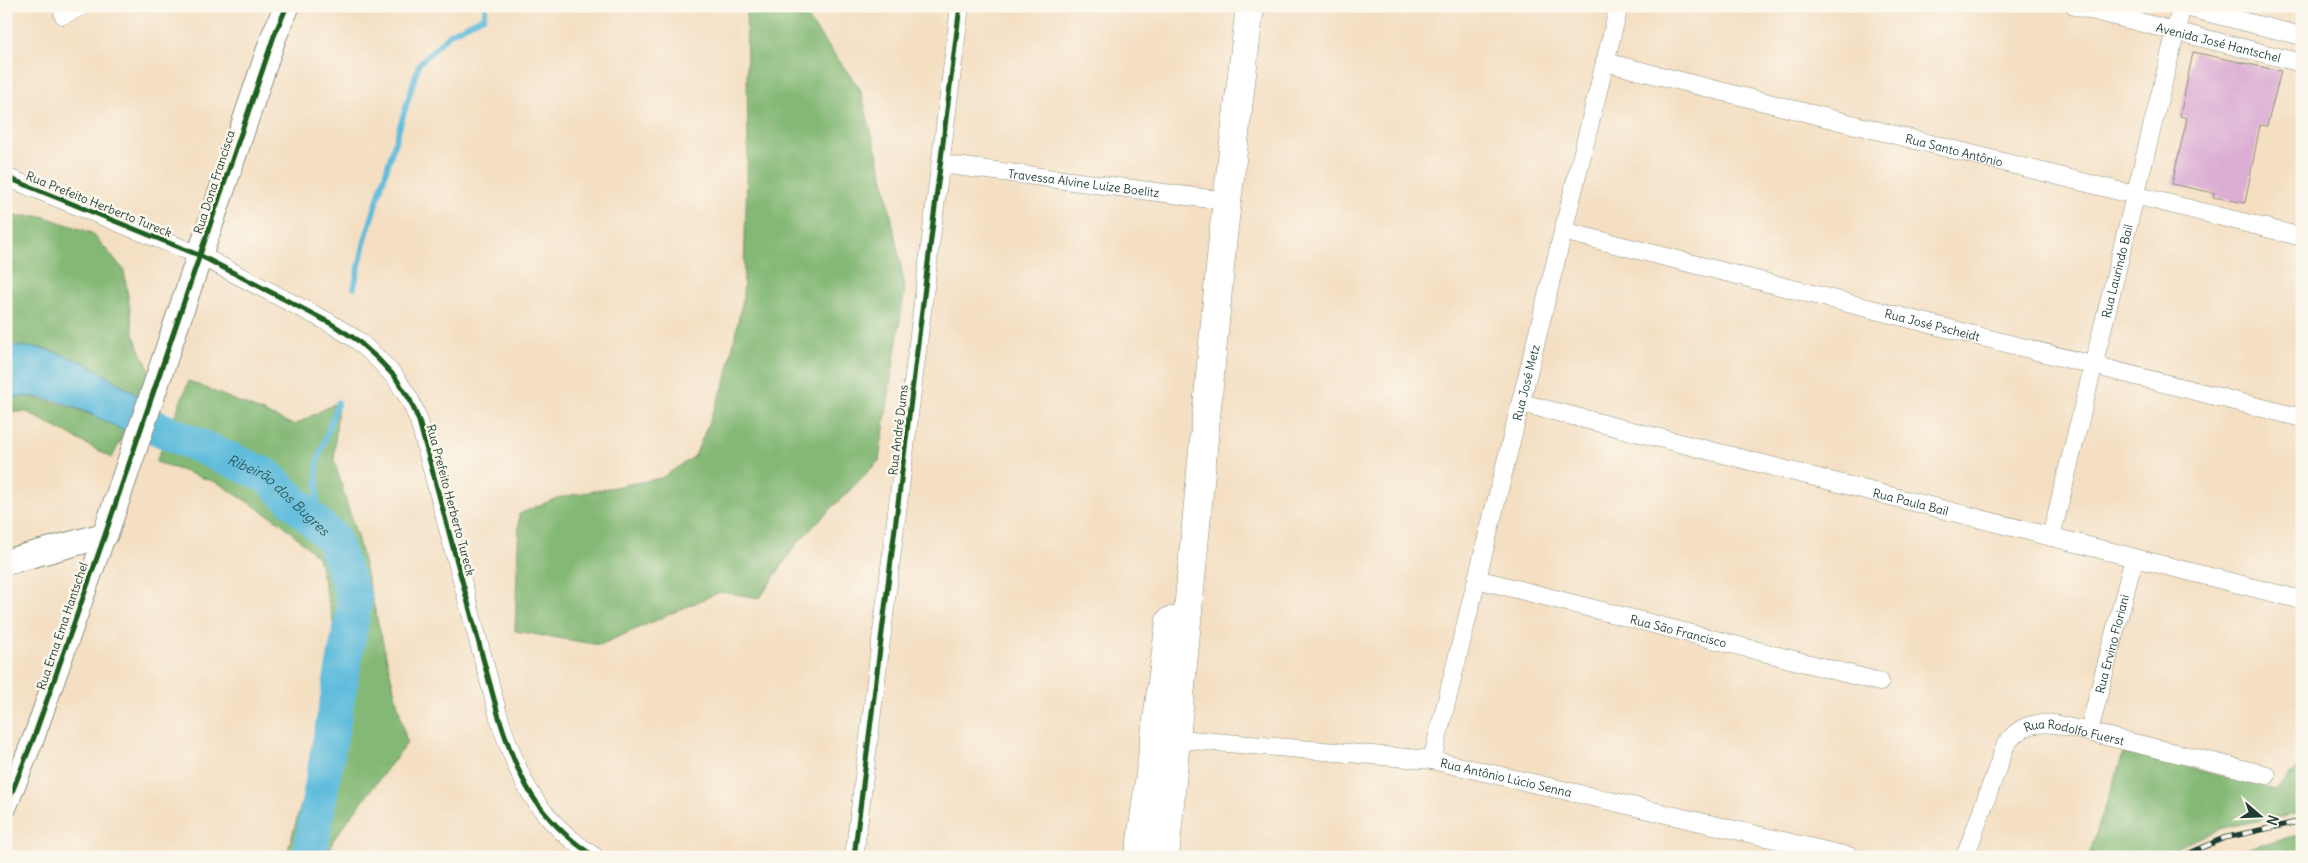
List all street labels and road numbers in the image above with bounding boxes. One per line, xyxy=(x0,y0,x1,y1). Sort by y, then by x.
street label: Avenida José Hantschel xyxy=(2155,19,2282,65)
street label: Rua Dona Francisca xyxy=(190,128,238,236)
street label: Rua Santo Antônio xyxy=(1904,130,2005,169)
street label: Travessa Alvine Luíze Boelitz xyxy=(1007,165,1161,200)
street label: Rua Prefeito Herberto Tureck xyxy=(24,168,174,240)
street label: Rua Laurindo Bail xyxy=(2098,223,2135,319)
street label: Rua José Pscheidt xyxy=(1883,305,1982,344)
street label: Rua José Metz xyxy=(1509,343,1542,422)
street label: Rua André Dums xyxy=(885,384,911,476)
street label: Rua Prefeito Herberto Tureck xyxy=(424,423,478,577)
street label: Rua Paula Bail xyxy=(1871,485,1950,518)
street label: Rua Erna Ema Hantschel xyxy=(33,560,91,692)
street label: Rua Ervino Floriani xyxy=(2092,593,2132,695)
street label: Rua São Francisco xyxy=(1629,611,1729,650)
street label: Rua Rodolfo Fuerst xyxy=(2021,716,2126,748)
street label: Rua Antônio Lúcio Senna xyxy=(1439,755,1574,800)

